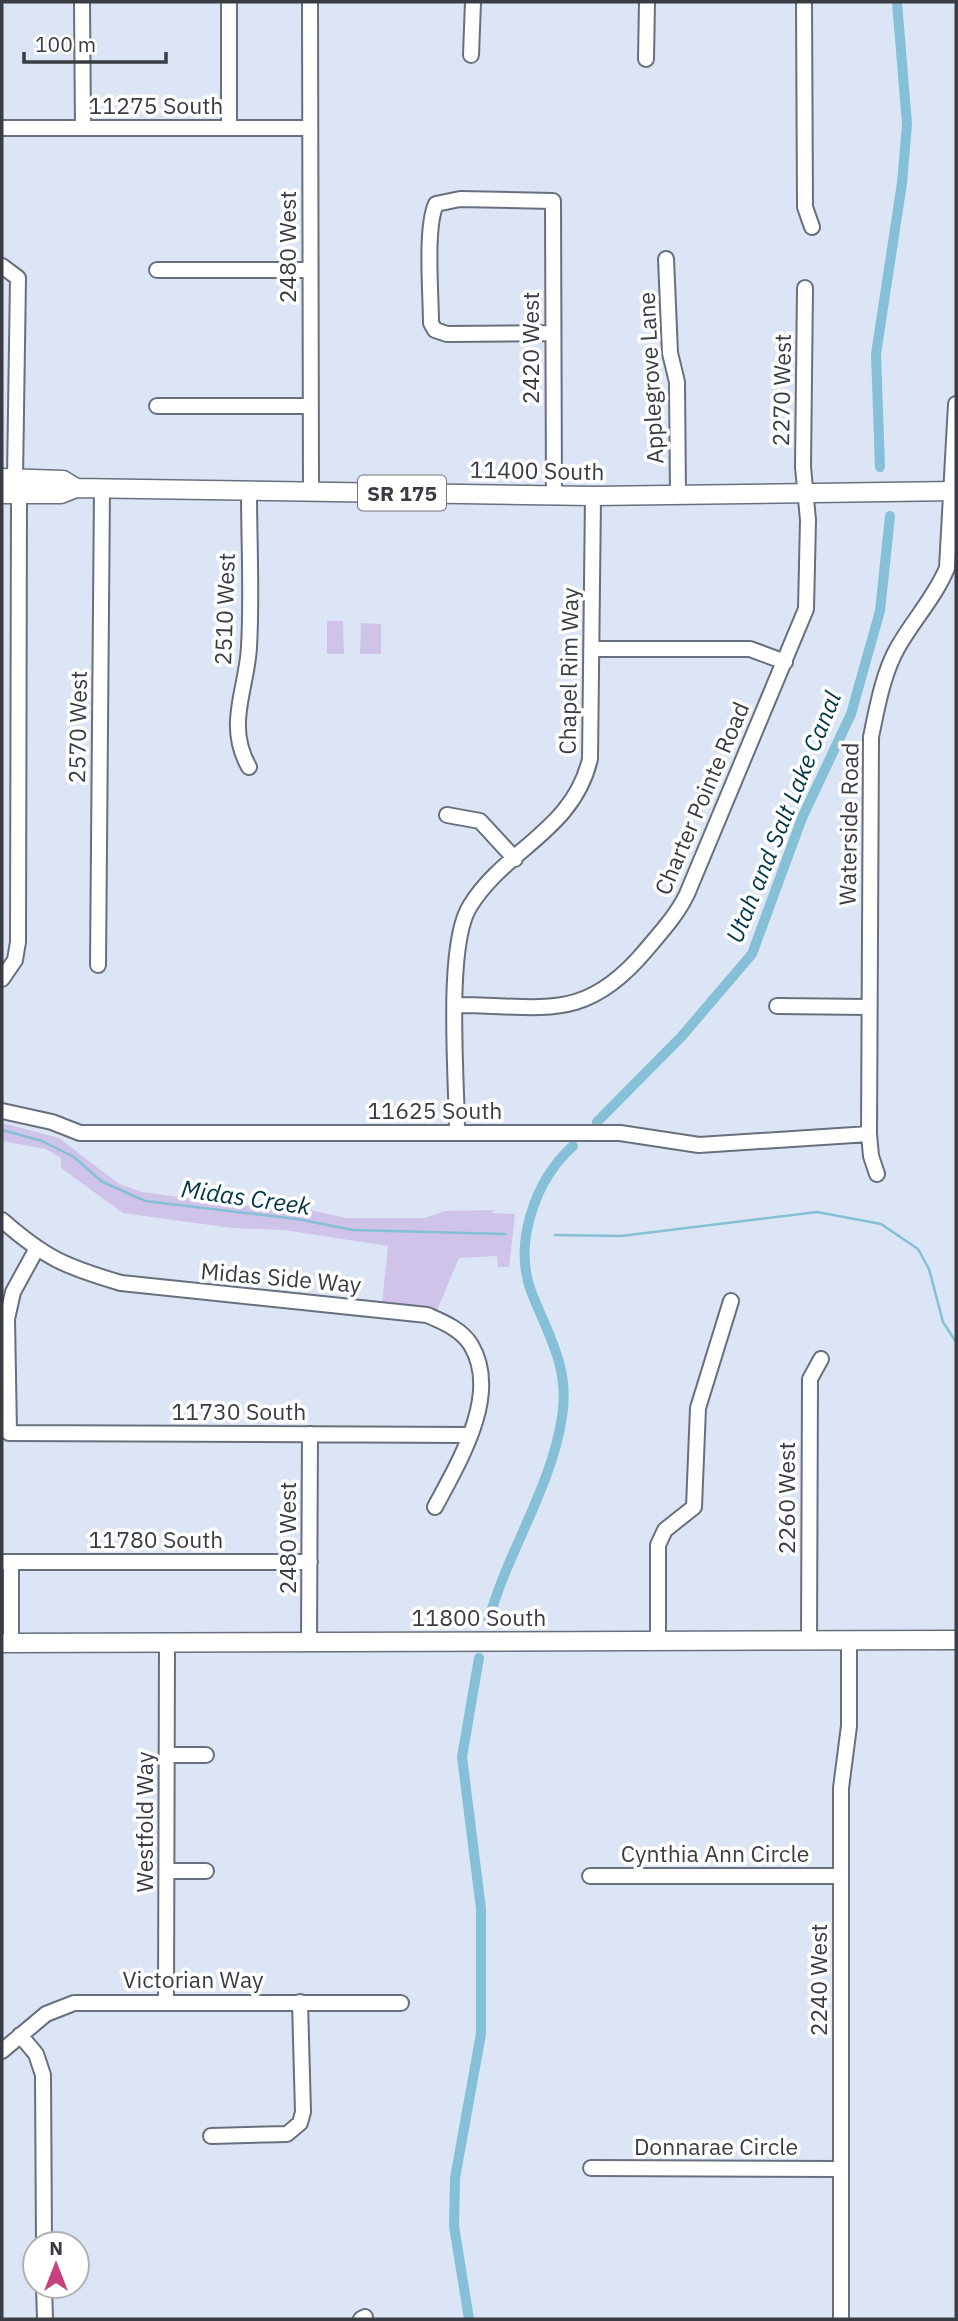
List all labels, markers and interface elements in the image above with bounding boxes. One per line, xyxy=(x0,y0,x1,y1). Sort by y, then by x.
scale bar xyxy=(24,21,166,65)
text: 100 m xyxy=(35,30,96,58)
street label: 11275 South xyxy=(89,90,223,120)
street label: 2480 West xyxy=(272,191,302,303)
street label: Applegrove Lane xyxy=(631,291,669,465)
street label: 2420 West xyxy=(515,292,545,404)
street label: 2270 West xyxy=(765,333,797,447)
street label: 11400 South xyxy=(469,454,605,486)
road number: SR 175 xyxy=(358,476,446,510)
street label: 2510 West xyxy=(207,552,241,666)
street label: Chapel Rim Way xyxy=(552,587,584,755)
street label: 2570 West xyxy=(61,670,93,784)
water label: Utah and Salt Lake Canal xyxy=(718,686,848,947)
street label: Charter Pointe Road xyxy=(647,697,755,899)
street label: Waterside Road xyxy=(832,742,864,906)
street label: 11625 South xyxy=(368,1095,502,1125)
water label: Midas Creek xyxy=(179,1172,313,1222)
street label: Midas Side Way xyxy=(199,1255,363,1299)
street label: 11730 South xyxy=(172,1396,306,1426)
street label: 2260 West xyxy=(771,1442,801,1554)
street label: 2480 West xyxy=(272,1482,302,1594)
street label: 11780 South xyxy=(89,1524,223,1554)
street label: 11800 South xyxy=(412,1602,546,1632)
street label: Westfold Way xyxy=(129,1751,159,1892)
street label: Cynthia Ann Circle xyxy=(621,1838,809,1868)
street label: 2240 West xyxy=(803,1924,833,2036)
street label: Victorian Way xyxy=(122,1964,264,1994)
street label: Donnarae Circle xyxy=(634,2131,798,2161)
north arrow xyxy=(21,2230,91,2300)
text: N xyxy=(49,2236,63,2260)

